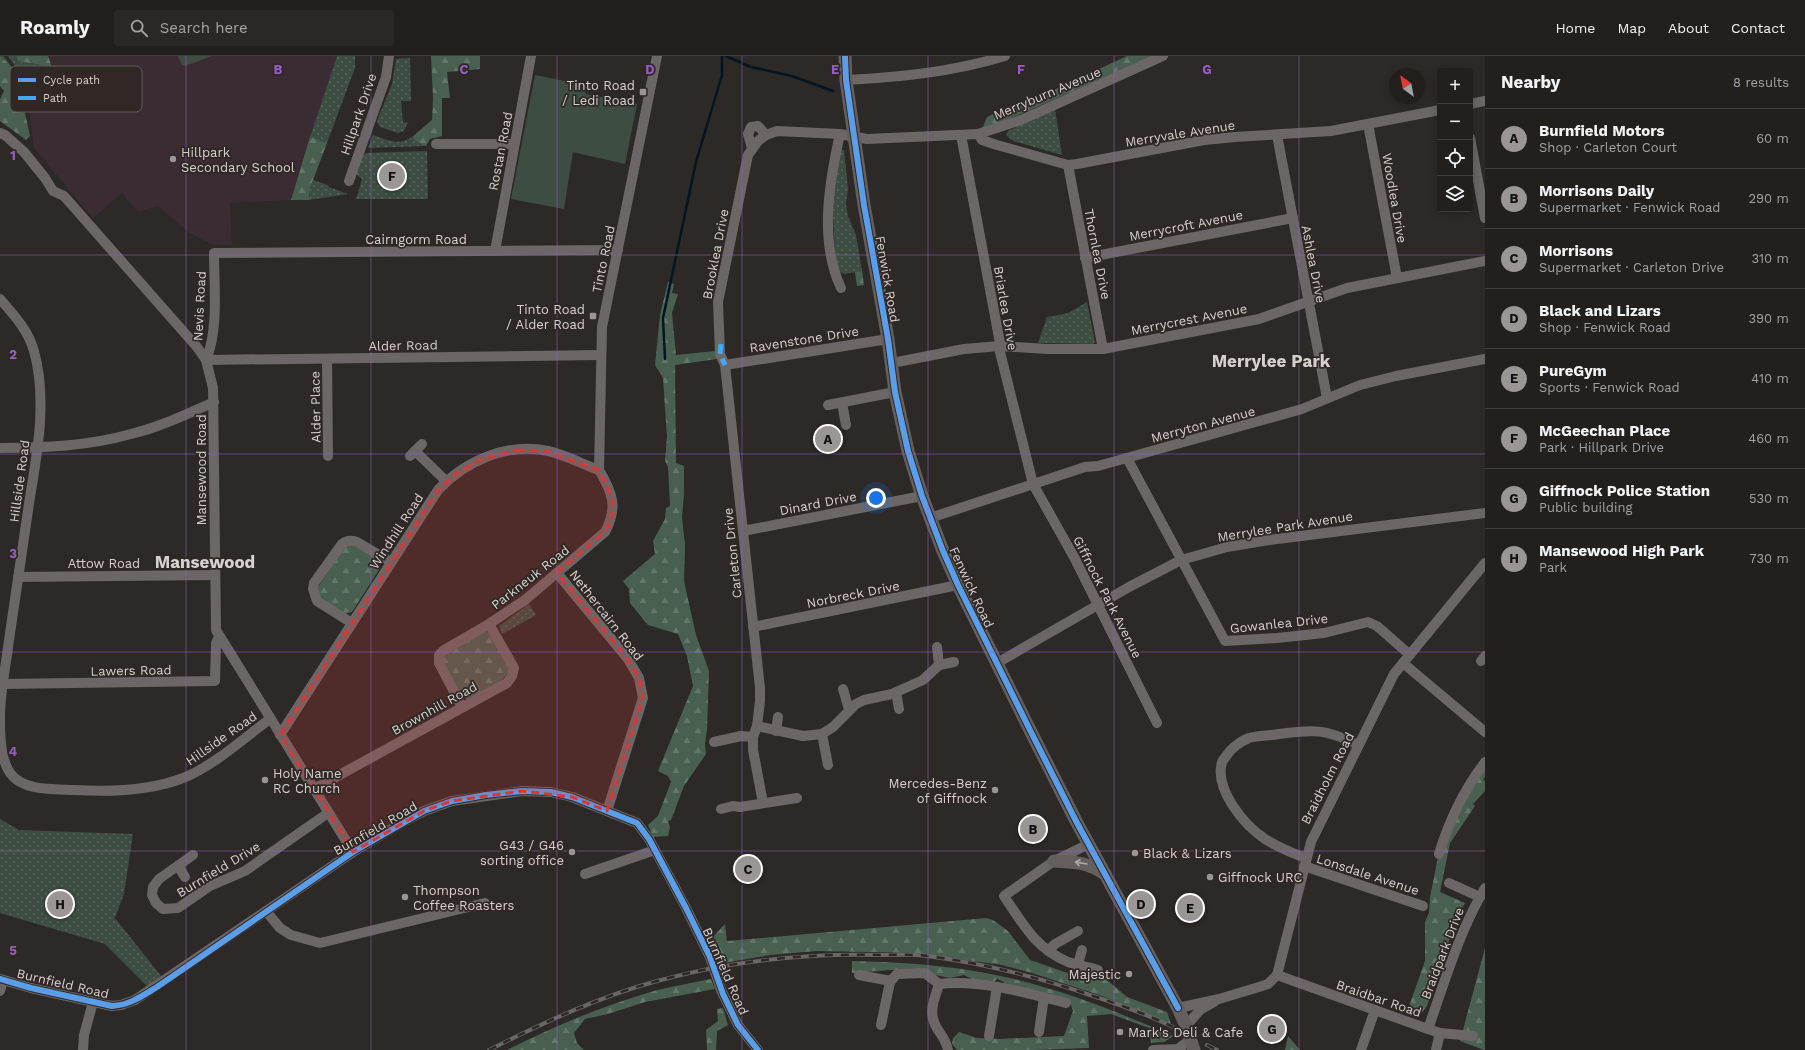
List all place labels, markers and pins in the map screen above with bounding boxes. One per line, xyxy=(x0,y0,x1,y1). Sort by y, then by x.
place label: Tinto Road / Ledi Road xyxy=(562,78,635,108)
marker: Tinto Road / Ledi Road xyxy=(638,87,648,97)
place label: Hillpark Secondary School xyxy=(181,145,295,175)
marker: Hillpark Secondary School xyxy=(168,154,178,164)
pin: F xyxy=(379,161,405,191)
place label: Tinto Road / Alder Road xyxy=(506,302,585,332)
marker: Tinto Road / Alder Road xyxy=(588,311,598,321)
pin: A xyxy=(815,424,841,454)
place label: Holy Name RC Church xyxy=(273,766,341,796)
marker: Holy Name RC Church xyxy=(260,775,270,785)
place label: Mercedes-Benz of Giffnock xyxy=(889,776,988,806)
marker: Mercedes-Benz of Giffnock xyxy=(990,785,1000,795)
pin: B xyxy=(1020,814,1046,844)
place label: G43 / G46 sorting office xyxy=(480,838,564,868)
place label: Black & Lizars xyxy=(1143,846,1232,861)
marker: G43 / G46 sorting office xyxy=(567,847,577,857)
marker: Black & Lizars xyxy=(1130,848,1140,858)
pin: C xyxy=(735,854,761,884)
place label: Giffnock URC xyxy=(1218,870,1303,885)
marker: Giffnock URC xyxy=(1205,872,1215,882)
place label: Thompson Coffee Roasters xyxy=(413,883,514,913)
pin: H xyxy=(47,889,73,919)
pin: D xyxy=(1128,889,1154,919)
marker: Thompson Coffee Roasters xyxy=(400,892,410,902)
pin: E xyxy=(1177,893,1203,923)
place label: Majestic xyxy=(1069,967,1121,982)
marker: Majestic xyxy=(1124,969,1134,979)
pin: G xyxy=(1259,1014,1285,1044)
place label: Mark's Deli & Cafe xyxy=(1128,1025,1243,1040)
marker: Mark's Deli & Cafe xyxy=(1115,1027,1125,1037)

